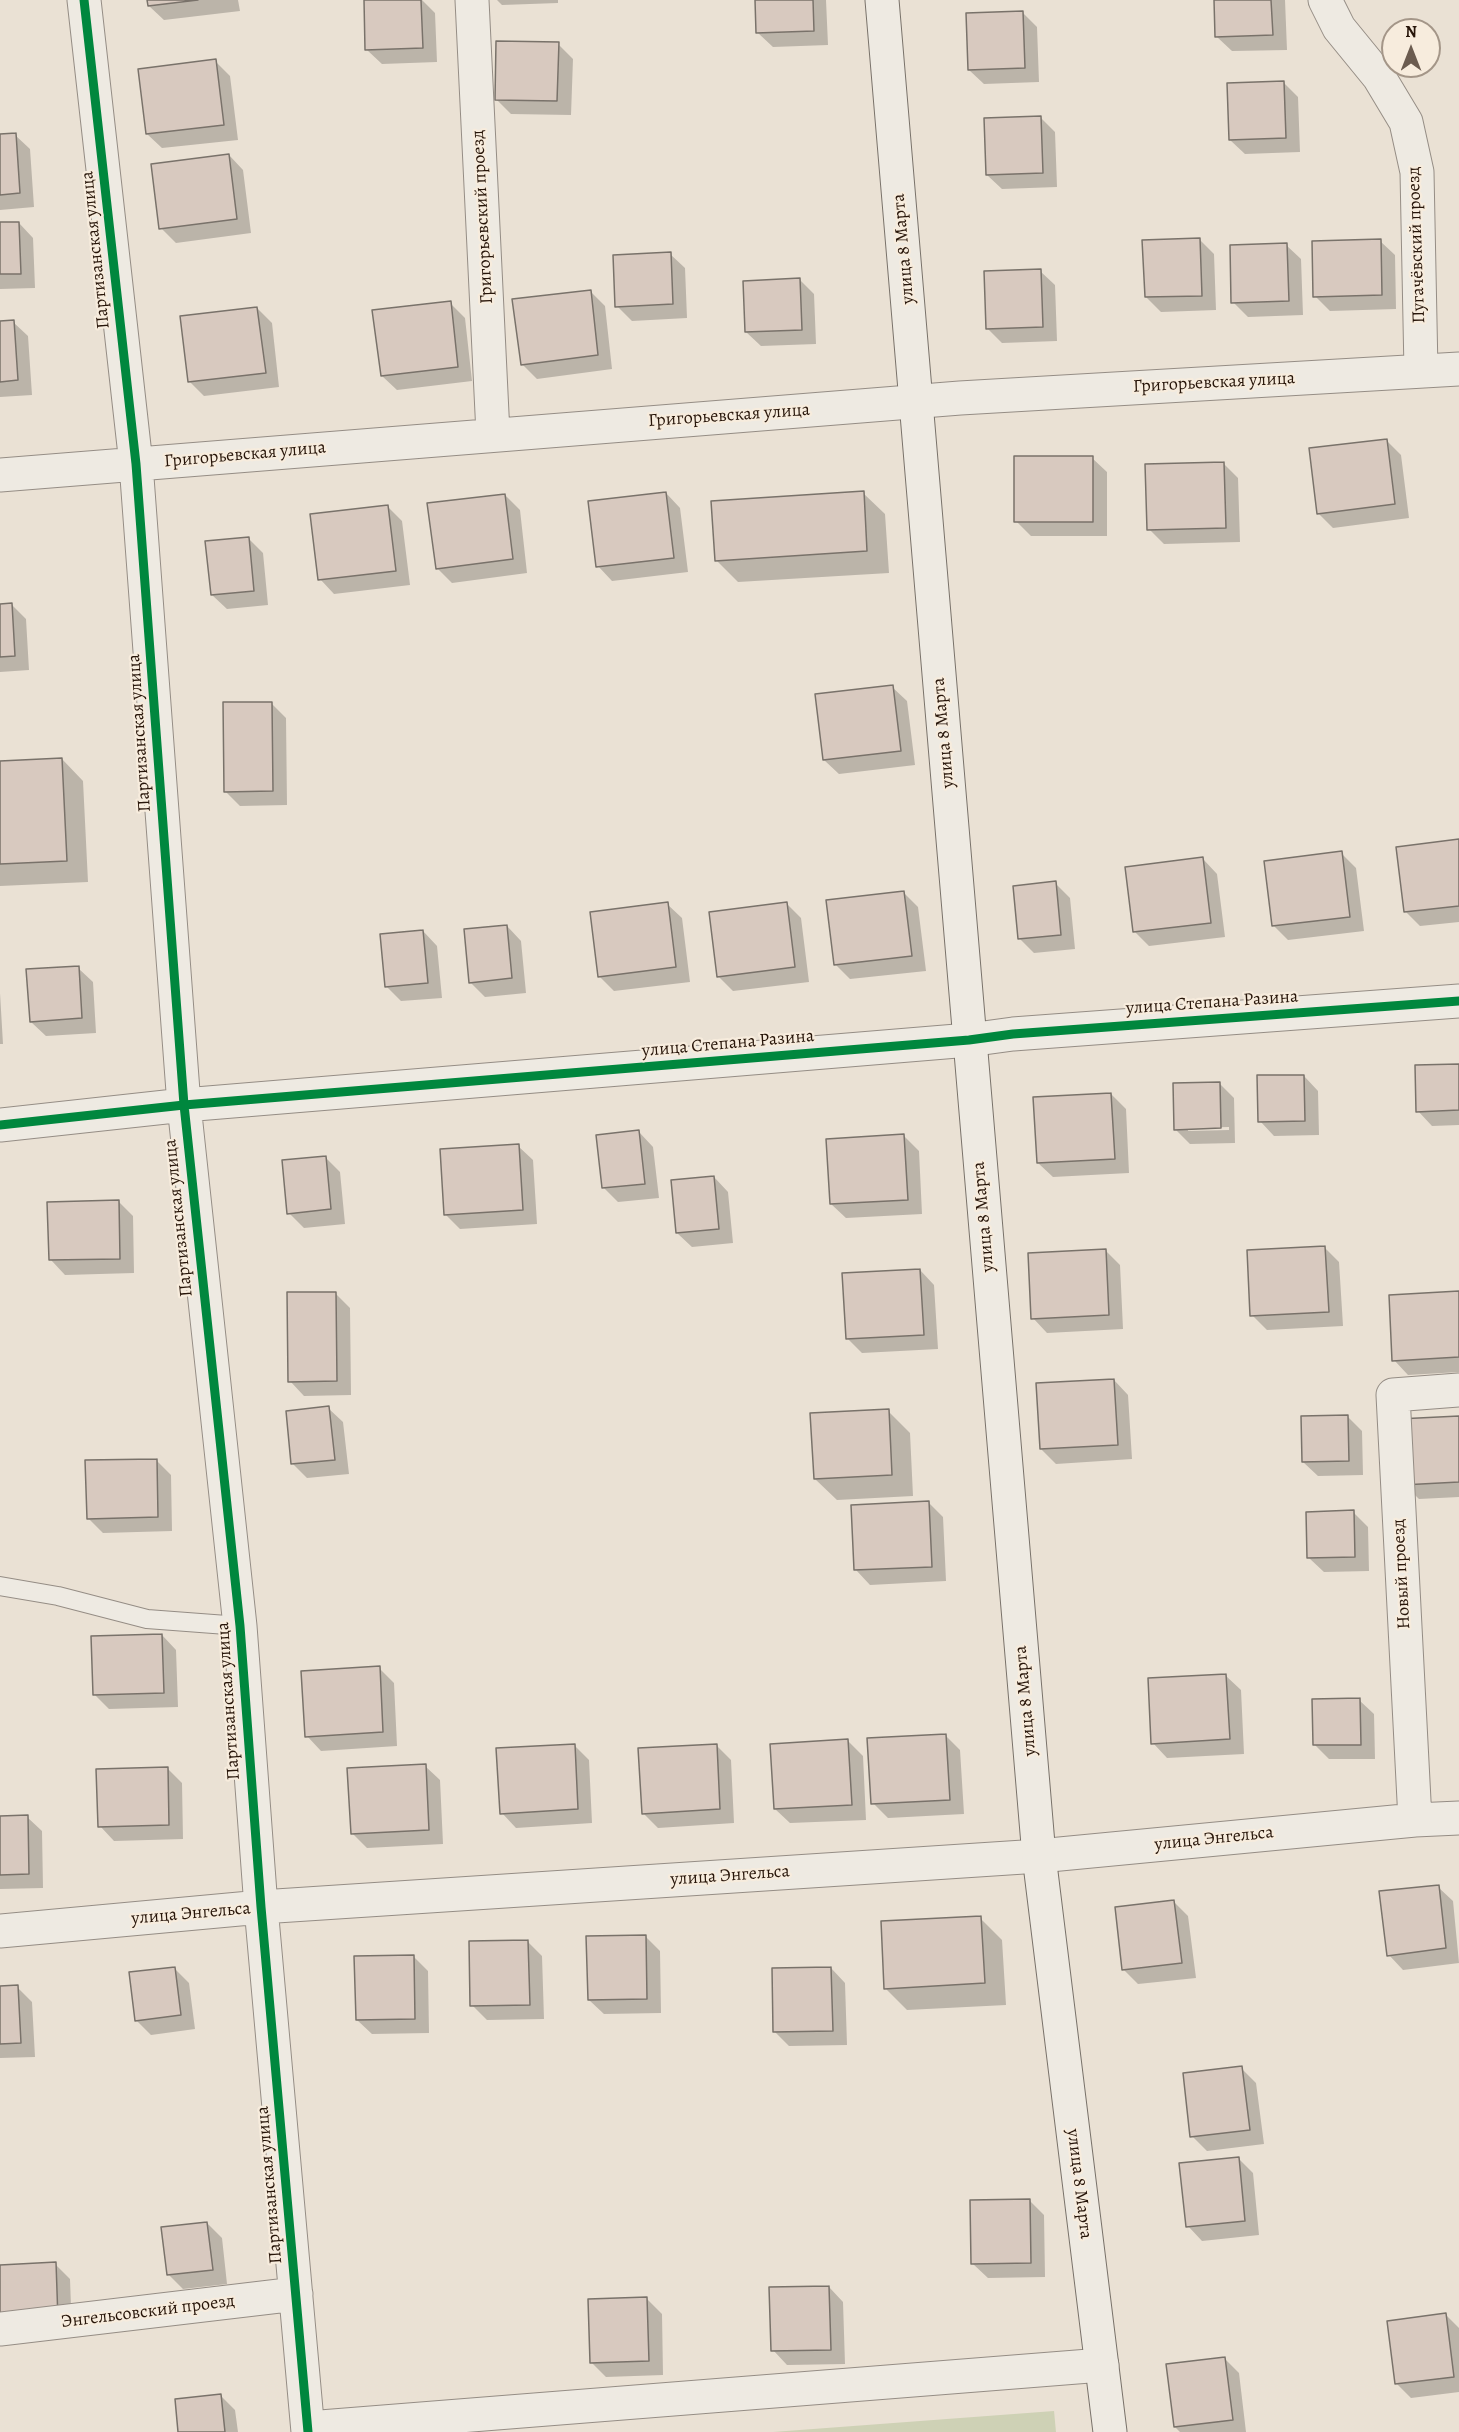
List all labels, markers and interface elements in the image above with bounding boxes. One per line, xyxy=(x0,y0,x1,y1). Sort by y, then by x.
north arrow xyxy=(1381,18,1441,78)
text: N xyxy=(1405,21,1417,43)
street label: Григорьевский проезд xyxy=(468,129,498,305)
street label: Пугачёвский проезд xyxy=(1403,166,1431,324)
street label: Партизанская улица xyxy=(77,170,115,330)
street label: улица 8 Марта xyxy=(888,193,920,305)
street label: Григорьевская улица xyxy=(1132,368,1296,398)
street label: Григорьевская улица xyxy=(647,400,811,432)
street label: Григорьевская улица xyxy=(163,437,327,473)
street label: Партизанская улица xyxy=(124,653,156,813)
street label: улица 8 Марта xyxy=(928,677,960,789)
street label: улица Степана Разина xyxy=(1125,986,1299,1020)
street label: улица Степана Разина xyxy=(641,1026,815,1062)
street label: Партизанская улица xyxy=(160,1138,198,1298)
street label: улица 8 Марта xyxy=(968,1161,1000,1273)
street label: Новый проезд xyxy=(1388,1518,1416,1630)
street label: Партизанская улица xyxy=(213,1621,245,1781)
street label: улица 8 Марта xyxy=(1010,1645,1042,1757)
street label: улица Энгельса xyxy=(1153,1822,1275,1856)
street label: улица Энгельса xyxy=(670,1861,790,1891)
street label: улица Энгельса xyxy=(131,1898,251,1930)
street label: Партизанская улица xyxy=(252,2105,288,2265)
street label: улица 8 Марта xyxy=(1062,2128,1096,2240)
street label: Энгельсовский проезд xyxy=(60,2291,236,2333)

